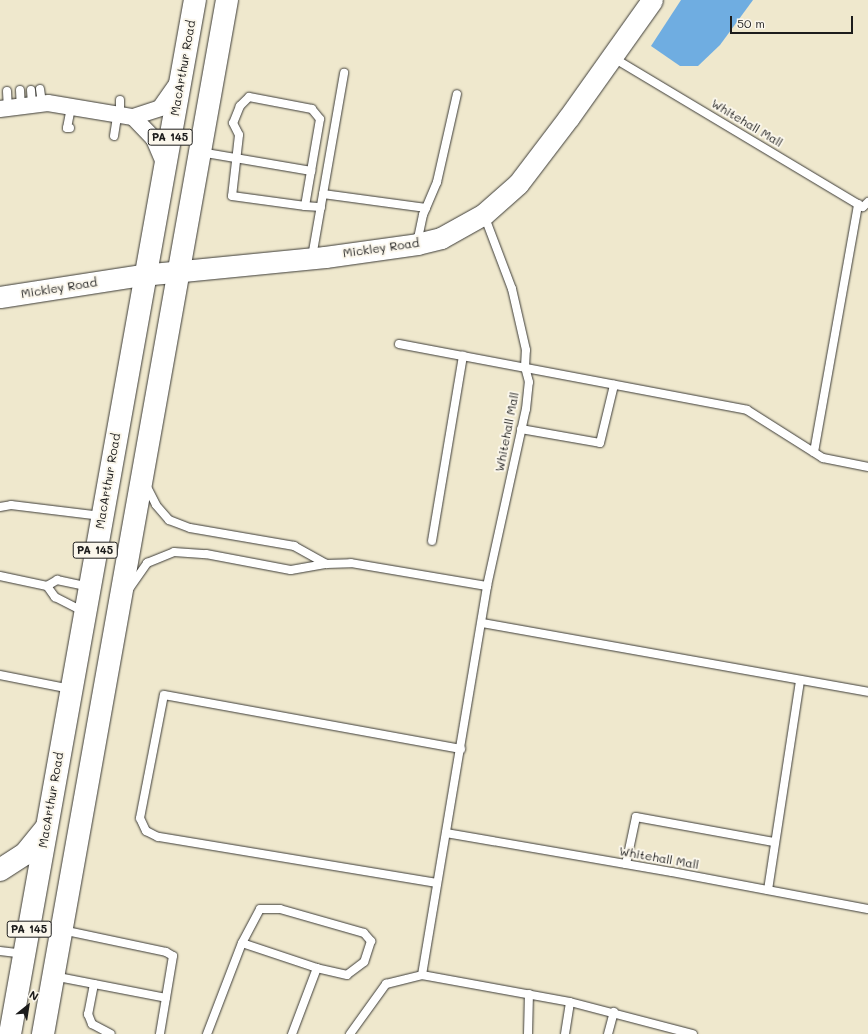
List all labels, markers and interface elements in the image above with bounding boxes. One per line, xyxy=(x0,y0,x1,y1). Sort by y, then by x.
scale bar xyxy=(732,8,855,34)
text: 50 m xyxy=(737,15,765,31)
street label: MacArthur Road xyxy=(168,19,198,117)
street label: Whitehall Mall xyxy=(709,96,785,150)
road number: PA 145 xyxy=(147,128,193,146)
street label: Mickley Road xyxy=(342,236,420,260)
street label: Mickley Road xyxy=(20,275,98,301)
street label: Whitehall Mall xyxy=(492,391,522,473)
street label: MacArthur Road xyxy=(93,432,123,530)
road number: PA 145 xyxy=(72,541,118,559)
street label: MacArthur Road xyxy=(36,751,66,849)
street label: Whitehall Mall xyxy=(618,844,700,872)
road number: PA 145 xyxy=(6,920,52,938)
north arrow xyxy=(8,986,48,1026)
text: N xyxy=(27,987,42,1004)

